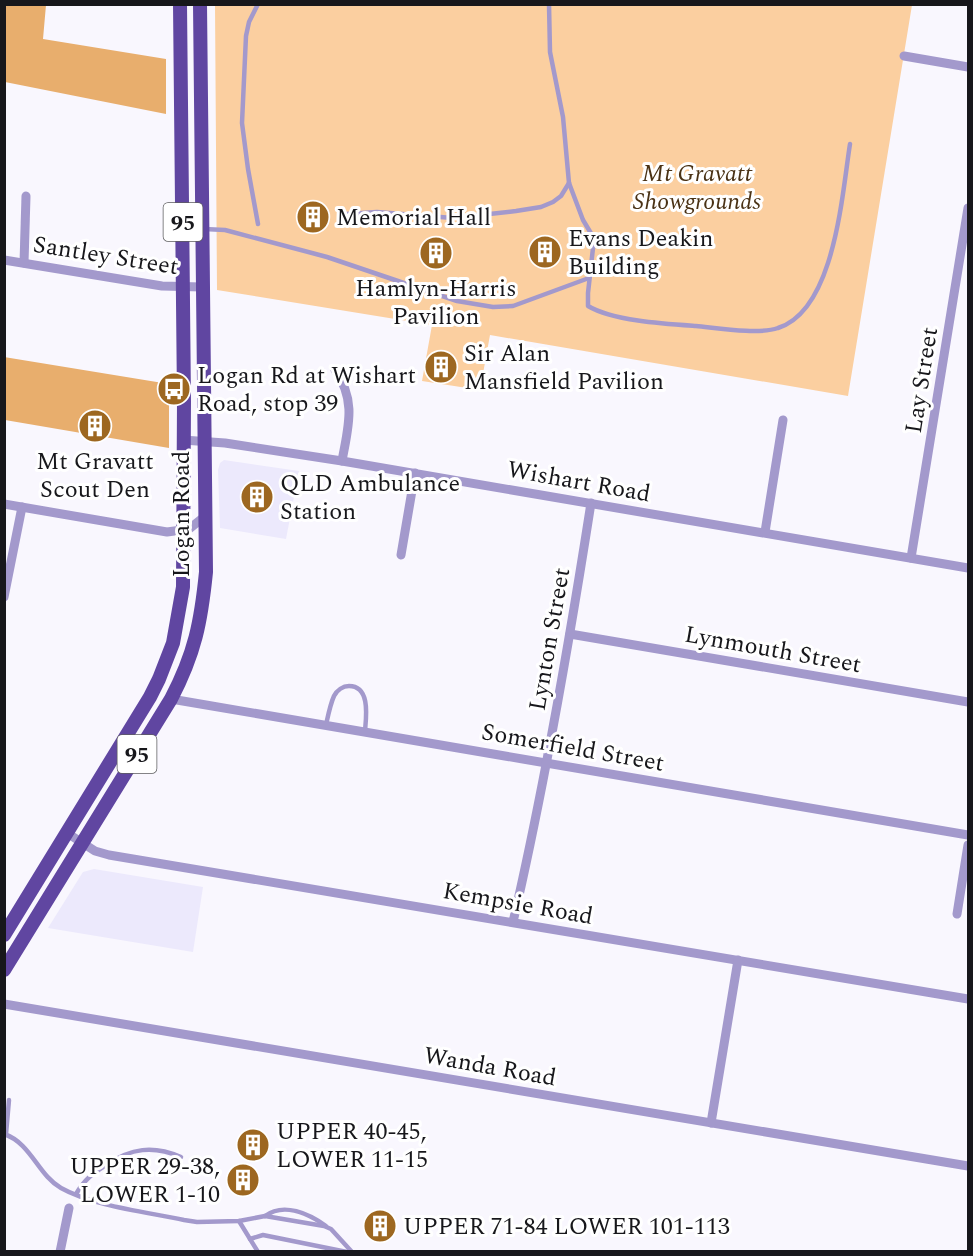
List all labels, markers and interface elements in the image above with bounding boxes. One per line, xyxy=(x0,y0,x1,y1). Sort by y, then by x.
park label: Mt Gravatt Showgrounds xyxy=(633,156,761,220)
building icon: Memorial Hall xyxy=(295,199,331,235)
place label: Memorial Hall xyxy=(336,200,491,236)
road number: 95 xyxy=(164,203,202,241)
place label: Evans Deakin Building xyxy=(568,221,714,285)
street label: Santley Street xyxy=(31,227,181,285)
building icon: Evans Deakin Building xyxy=(527,234,563,270)
building icon: Hamlyn-Harris Pavilion xyxy=(418,235,454,271)
place label: Hamlyn-Harris Pavilion xyxy=(355,271,517,335)
street label: Lay Street xyxy=(896,324,948,436)
place label: Sir Alan Mansfield Pavilion xyxy=(464,336,664,400)
building icon: Sir Alan Mansfield Pavilion xyxy=(423,349,459,385)
place label: Logan Rd at Wishart Road, stop 39 xyxy=(197,358,416,422)
bus stop icon: Logan Rd at Wishart Road, stop 39 xyxy=(156,371,192,407)
building icon: Mt Gravatt Scout Den xyxy=(77,408,113,444)
place label: Mt Gravatt Scout Den xyxy=(36,444,154,508)
street label: Logan Road xyxy=(164,451,200,577)
street label: Wishart Road xyxy=(504,452,653,512)
place label: QLD Ambulance Station xyxy=(280,466,460,530)
building icon: QLD Ambulance Station xyxy=(239,479,275,515)
street label: Lynton Street xyxy=(520,565,580,714)
street label: Lynmouth Street xyxy=(682,617,864,683)
street label: Somerfield Street xyxy=(479,714,667,782)
road number: 95 xyxy=(118,735,156,773)
street label: Kempsie Road xyxy=(440,873,596,935)
street label: Wanda Road xyxy=(421,1038,559,1096)
place label: UPPER 40-45, LOWER 11-15 xyxy=(276,1114,428,1178)
building icon: UPPER 40-45, LOWER 11-15 xyxy=(235,1127,271,1163)
place label: UPPER 29-38, LOWER 1-10 xyxy=(69,1149,220,1213)
building icon: UPPER 29-38, LOWER 1-10 xyxy=(225,1162,261,1198)
building icon: UPPER 71-84 LOWER 101-113 xyxy=(362,1208,398,1244)
place label: UPPER 71-84 LOWER 101-113 xyxy=(403,1209,730,1245)

